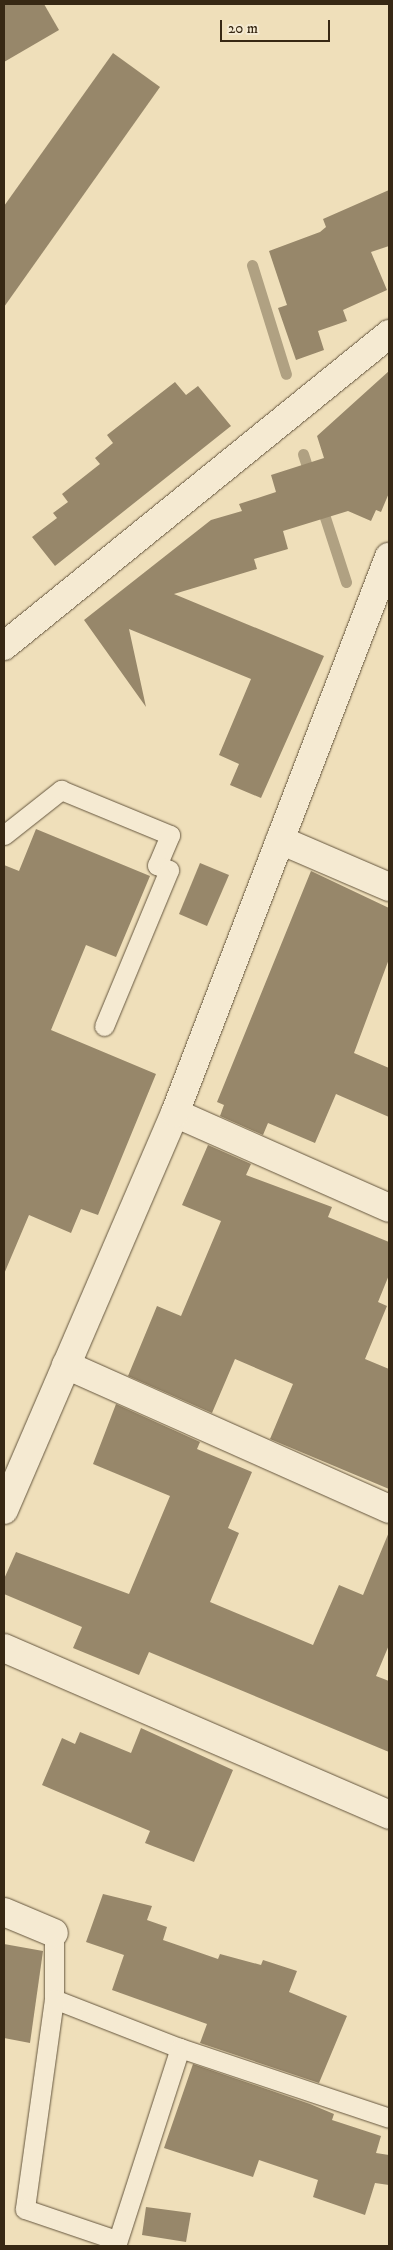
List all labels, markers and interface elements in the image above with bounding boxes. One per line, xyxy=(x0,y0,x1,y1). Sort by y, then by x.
scale bar xyxy=(223,10,333,42)
text: 20 m xyxy=(228,19,258,38)

